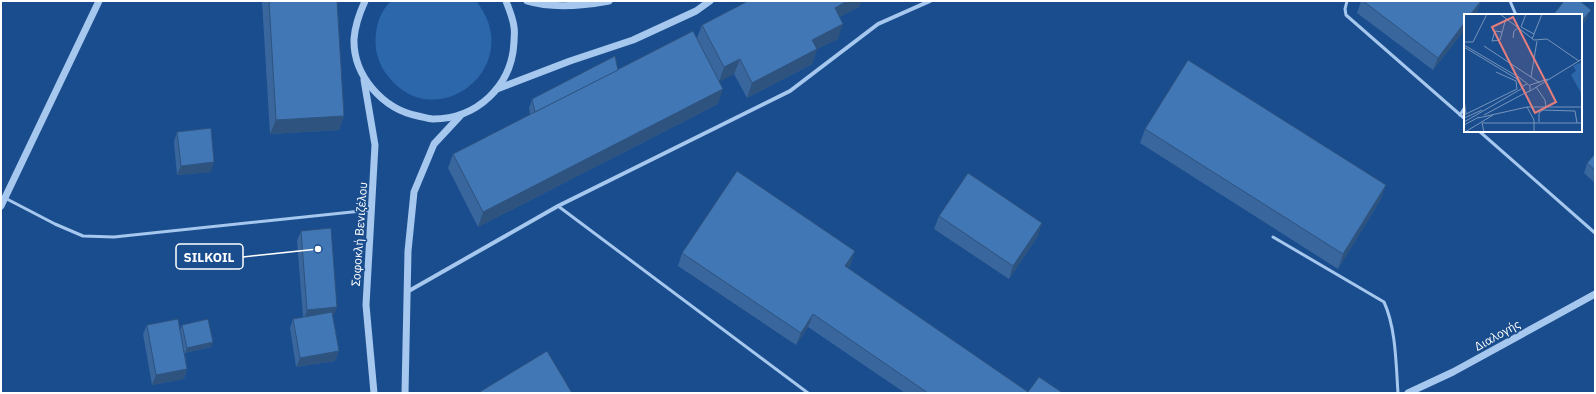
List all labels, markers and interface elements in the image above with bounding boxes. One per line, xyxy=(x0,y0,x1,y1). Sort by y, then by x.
inset map xyxy=(1464,14,1582,132)
street label: Σοφοκλή Βενιζέλου xyxy=(348,181,370,287)
callout: SILKOIL xyxy=(176,244,243,269)
text: SILKOIL xyxy=(184,249,235,266)
street label: Διαλογής xyxy=(1471,316,1523,354)

